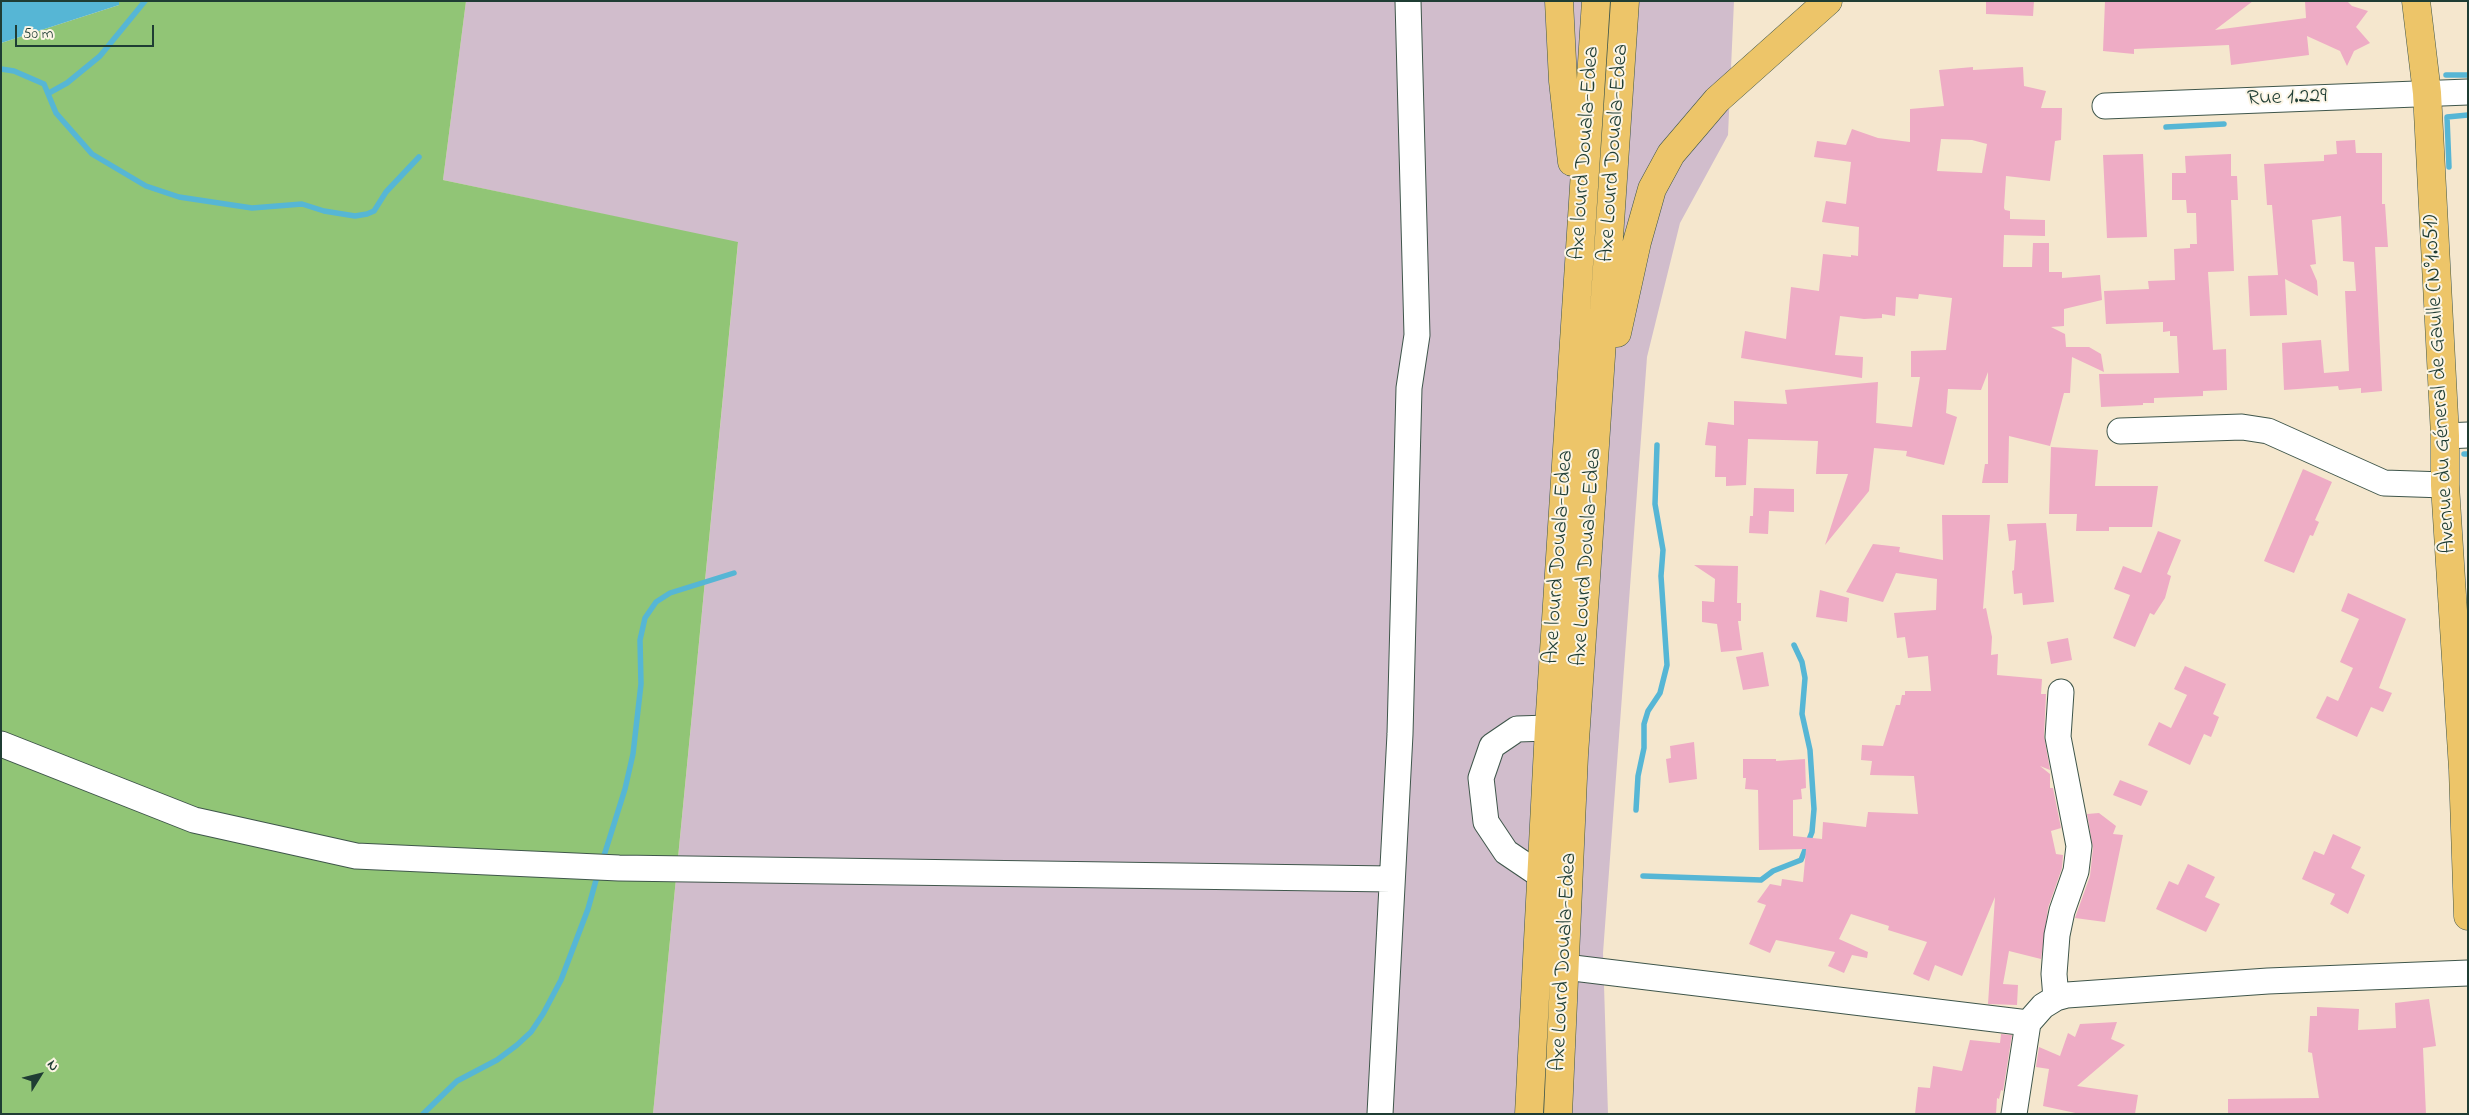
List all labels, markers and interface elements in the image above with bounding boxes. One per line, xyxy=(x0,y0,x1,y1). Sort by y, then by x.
scale bar xyxy=(18,15,156,47)
text: 50 m xyxy=(23,23,53,45)
street label: Axe Lourd Douala-Edea xyxy=(1594,43,1636,263)
street label: Axe lourd Douala-Edea xyxy=(1565,45,1607,261)
street label: Rue 1.229 xyxy=(2247,84,2327,114)
street label: Avenue du Géneral de Gaulle (N°1.051) xyxy=(2419,214,2463,554)
street label: Axe Lourd Douala-Edea xyxy=(1567,447,1609,667)
street label: Axe lourd Douala-Edea xyxy=(1539,449,1581,665)
street label: Axe Lourd Douala-Edea xyxy=(1546,852,1584,1072)
north arrow xyxy=(15,1050,65,1100)
text: N xyxy=(41,1056,64,1076)

